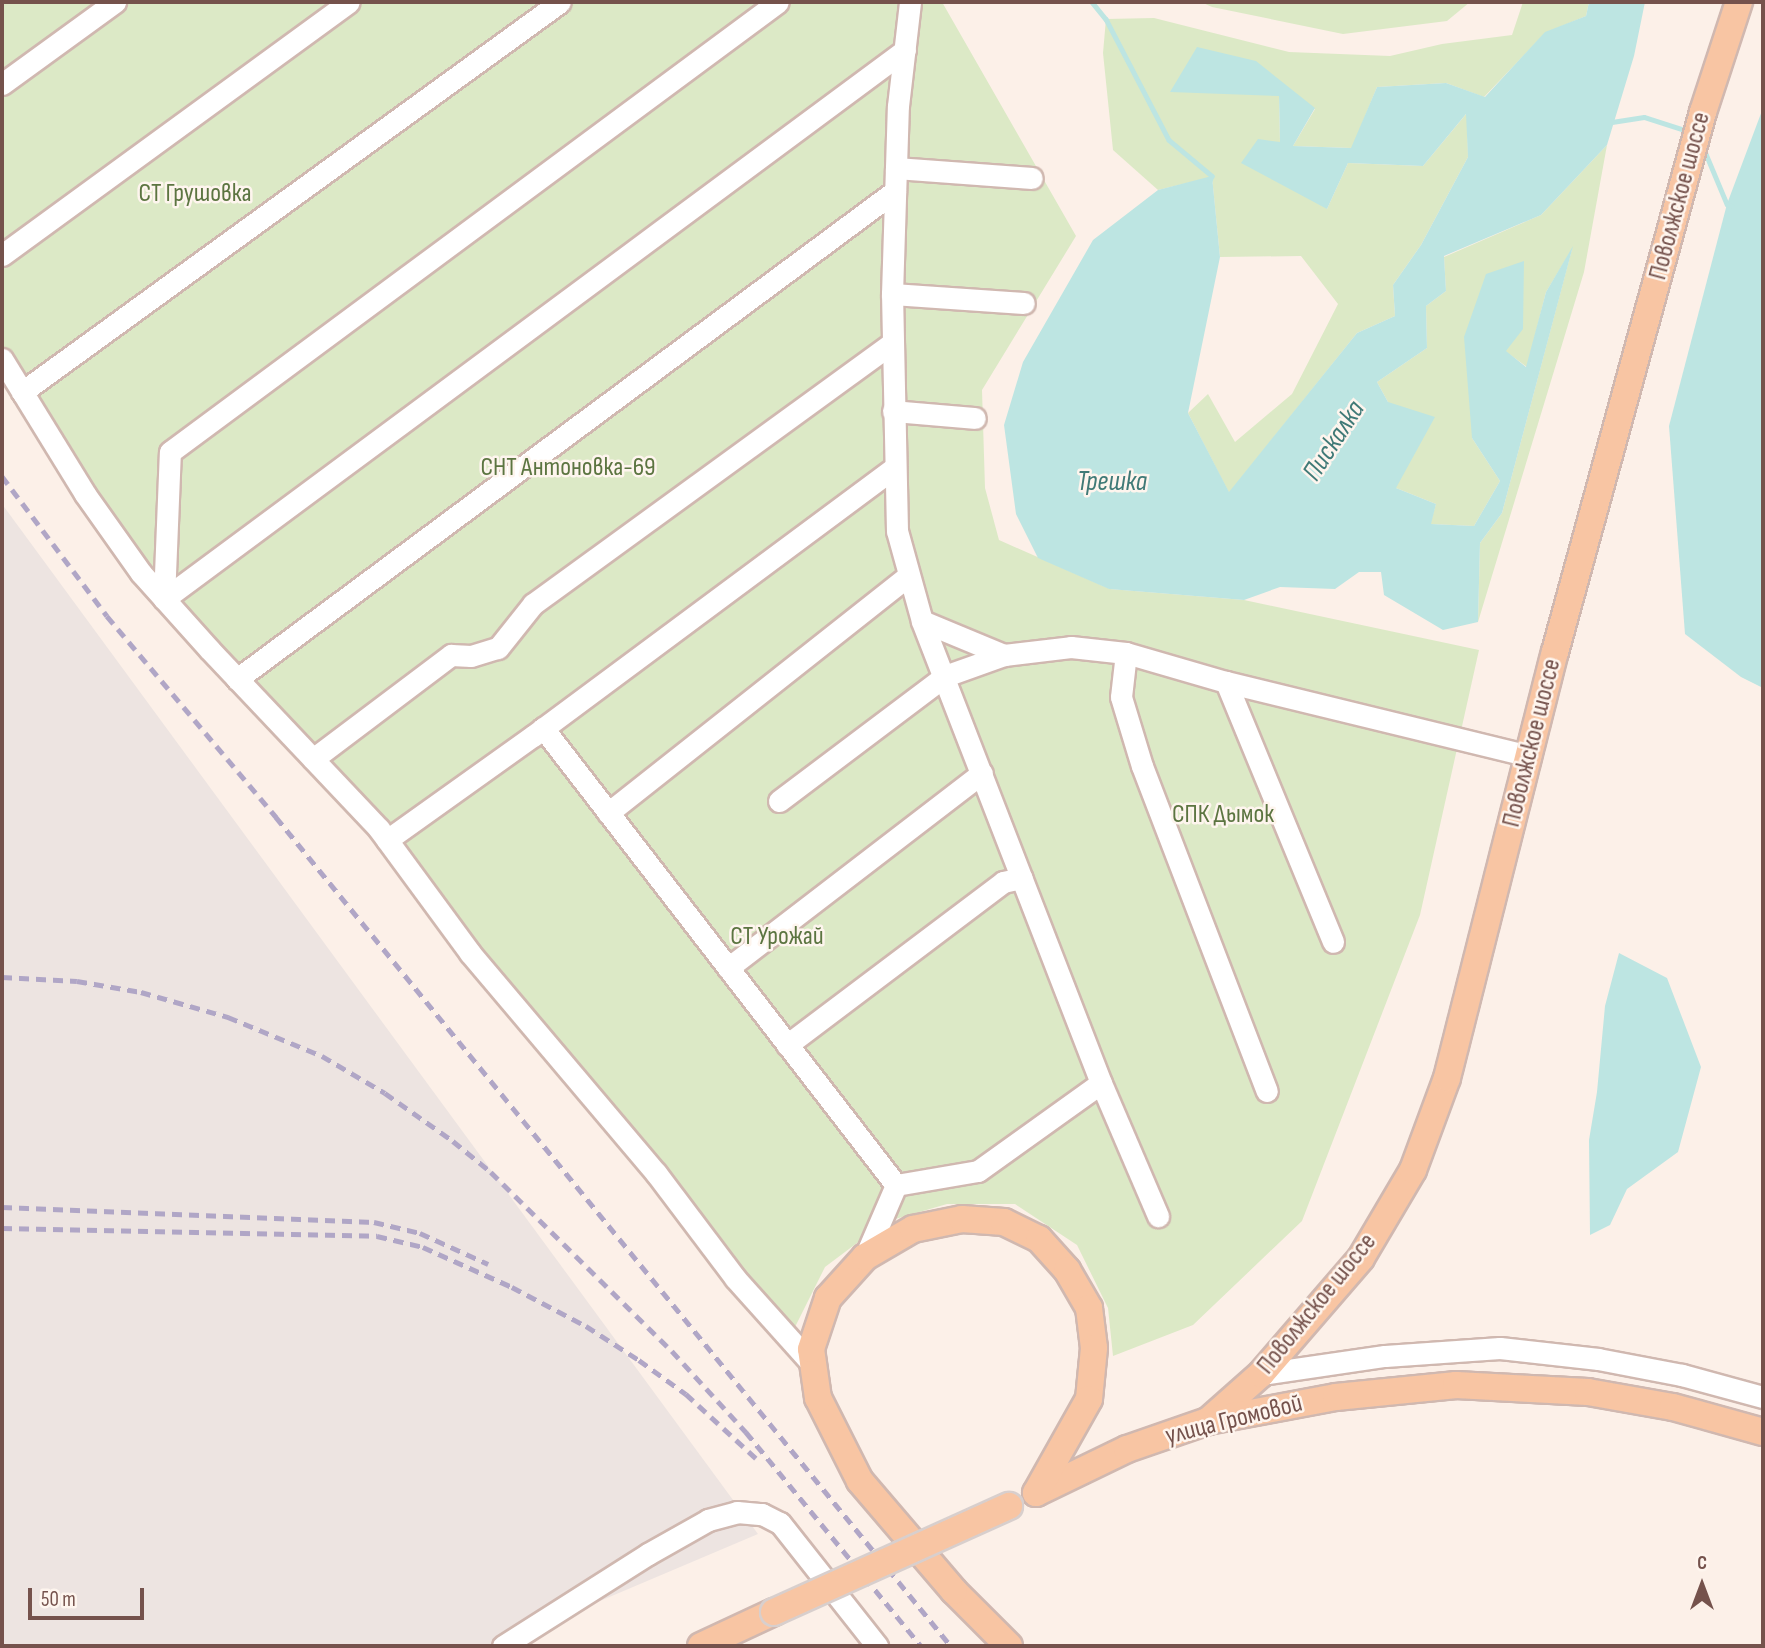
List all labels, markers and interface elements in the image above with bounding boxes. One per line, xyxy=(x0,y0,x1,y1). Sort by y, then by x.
street label: Поволжское шоссе xyxy=(1643,109,1717,283)
park label: СТ Грушовка xyxy=(139,178,251,210)
water label: Пискалка xyxy=(1296,395,1372,487)
park label: СНТ Антоновка-69 xyxy=(481,452,655,484)
water label: Трешка xyxy=(1077,465,1147,499)
street label: Поволжское шоссе xyxy=(1496,656,1568,830)
park label: СПК Дымок xyxy=(1172,799,1274,831)
park label: СТ Урожай xyxy=(730,921,824,953)
street label: Поволжское шоссе xyxy=(1251,1227,1383,1381)
street label: улица Громовой xyxy=(1162,1388,1306,1452)
north arrow xyxy=(1667,1550,1737,1620)
text: С xyxy=(1697,1552,1707,1575)
scale bar xyxy=(32,1574,147,1618)
text: 50 m xyxy=(41,1587,76,1612)

